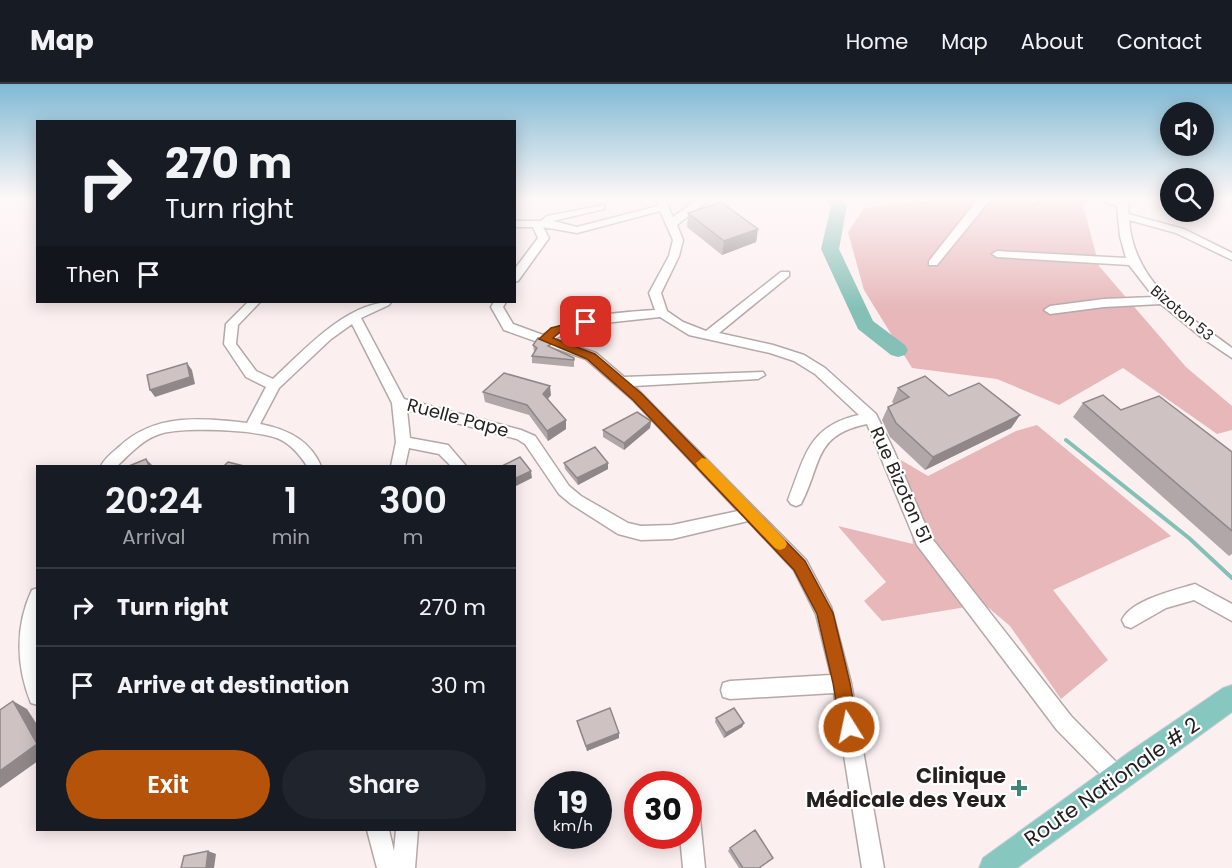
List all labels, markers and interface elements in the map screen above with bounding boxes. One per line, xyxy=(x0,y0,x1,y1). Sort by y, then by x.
text: Map xyxy=(30,21,94,60)
text: Home xyxy=(846,27,908,56)
text: Map xyxy=(941,27,988,56)
text: About xyxy=(1021,27,1084,56)
text: Contact xyxy=(1117,27,1202,56)
map controls xyxy=(1160,102,1214,222)
button: sound xyxy=(1160,102,1214,156)
text: 270 m xyxy=(165,134,292,193)
icon: right xyxy=(66,144,144,222)
button: search xyxy=(1160,168,1214,222)
text: Turn right xyxy=(165,190,294,227)
icon: arrive xyxy=(132,258,165,291)
text: Then xyxy=(66,259,120,290)
street label: Bizoton 53 xyxy=(1146,280,1218,345)
pin xyxy=(560,296,611,347)
icon: arrive xyxy=(569,305,602,338)
street label: Ruelle Pape xyxy=(404,392,512,443)
street label: Rue Bizoton 51 xyxy=(865,423,938,547)
text: 20:24 xyxy=(105,475,203,526)
text: 1 xyxy=(284,475,297,526)
text: 300 xyxy=(379,475,447,526)
text: Arrival xyxy=(122,523,185,551)
text: min xyxy=(272,523,310,551)
text: m xyxy=(403,523,423,551)
icon: right xyxy=(66,591,99,624)
text: Turn right xyxy=(117,592,228,623)
text: 270 m xyxy=(419,592,486,623)
icon: arrive xyxy=(66,669,99,702)
text: Arrive at destination xyxy=(117,670,349,701)
text: 30 m xyxy=(431,670,486,701)
position arrow xyxy=(817,695,881,759)
street label: Route Nationale # 2 xyxy=(1018,710,1205,853)
button: Exit xyxy=(66,750,270,819)
button: Share xyxy=(282,750,486,819)
place label: Clinique Médicale des Yeux xyxy=(806,761,1007,814)
speed limit sign: 30 xyxy=(624,771,702,849)
marker: Clinique Médicale des Yeux xyxy=(1010,779,1028,797)
text: 19 xyxy=(558,781,588,824)
text: km/h xyxy=(553,815,593,836)

